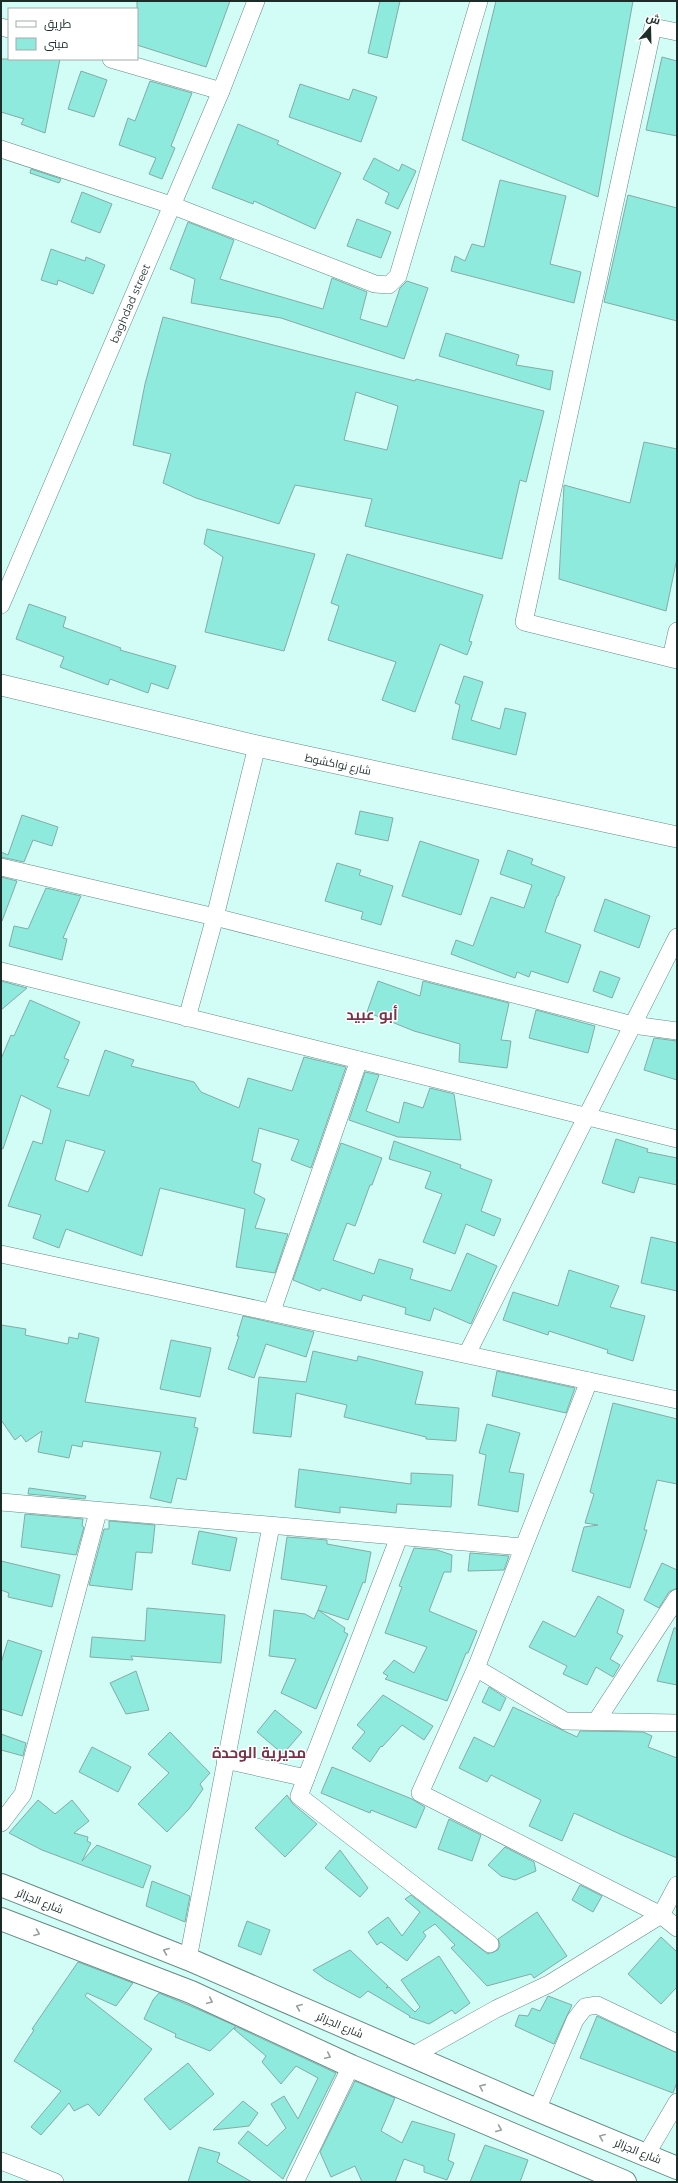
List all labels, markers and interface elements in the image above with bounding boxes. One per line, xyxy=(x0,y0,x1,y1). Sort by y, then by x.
legend xyxy=(8,8,138,60)
north arrow xyxy=(630,8,670,48)
text: ش xyxy=(644,10,662,28)
text: طريق xyxy=(44,16,72,31)
text: مبنى xyxy=(44,36,69,51)
street label: baghdad street xyxy=(107,261,153,345)
street label: شارع نواكشوط xyxy=(303,750,372,779)
district label: أبو عبيد xyxy=(346,1005,398,1024)
district label: مديرية الوحدة xyxy=(212,1743,306,1762)
street label: شارع الجزائر xyxy=(13,1885,65,1918)
one-way arrow xyxy=(34,1928,41,1936)
one-way arrow xyxy=(163,1947,170,1955)
one-way arrow xyxy=(206,1996,214,2004)
one-way arrow xyxy=(295,2004,303,2012)
street label: شارع الجزائر xyxy=(313,2009,365,2042)
one-way arrow xyxy=(325,2051,332,2059)
one-way arrow xyxy=(479,2083,486,2091)
one-way arrow xyxy=(495,2124,503,2132)
one-way arrow xyxy=(599,2133,606,2141)
street label: شارع الجزائر xyxy=(611,2135,663,2168)

